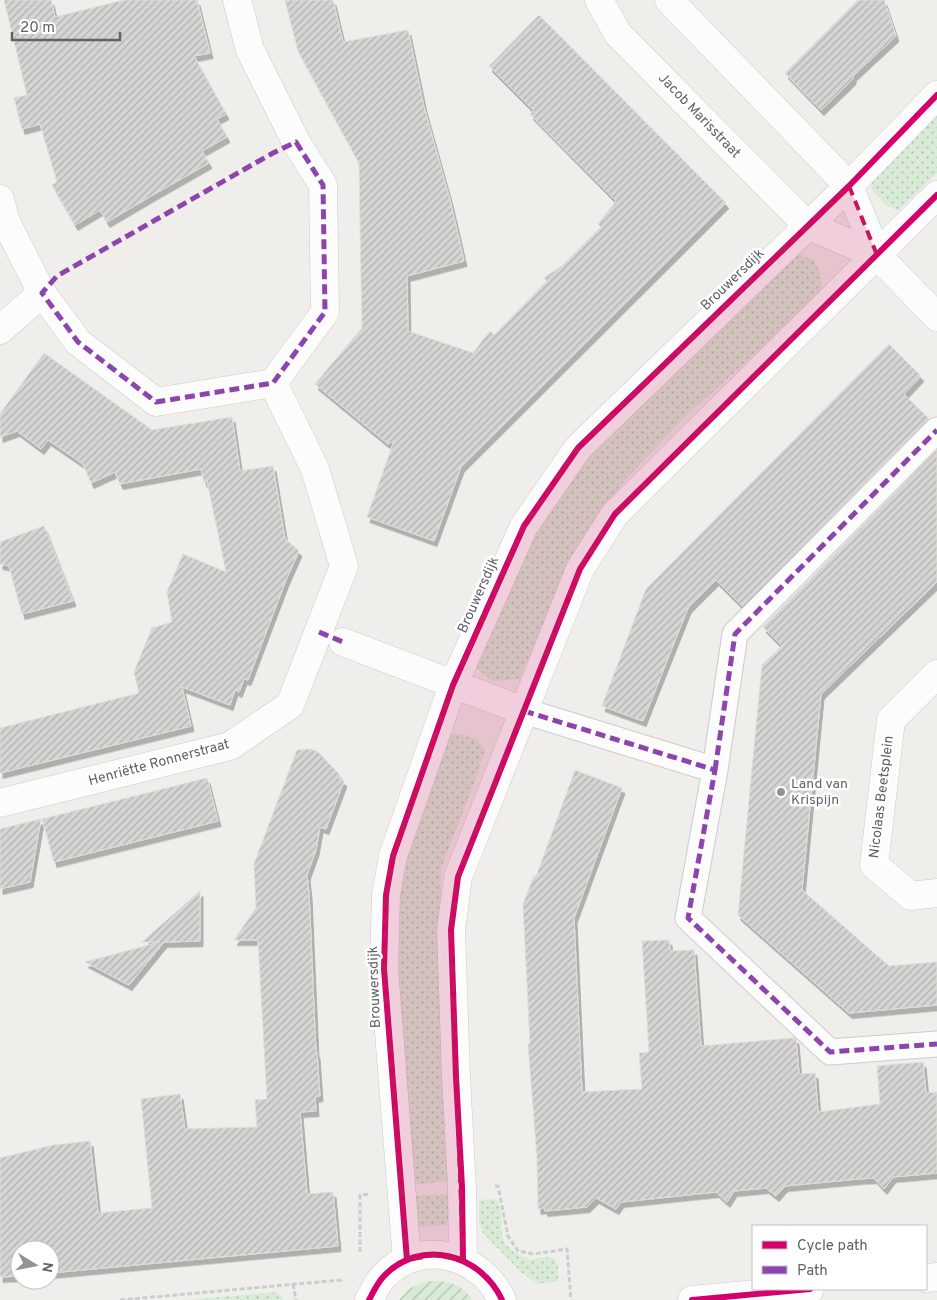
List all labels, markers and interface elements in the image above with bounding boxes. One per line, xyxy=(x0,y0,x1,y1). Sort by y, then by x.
scale bar xyxy=(12,10,120,42)
text: 20 m xyxy=(20,19,55,38)
street label: Jacob Marisstraat xyxy=(654,70,744,162)
street label: Brouwersdijk xyxy=(698,245,768,315)
street label: Brouwersdijk xyxy=(455,554,503,636)
street label: Nicolaas Beetsplein xyxy=(866,735,898,859)
street label: Henriëtte Ronnerstraat xyxy=(87,736,231,790)
place label: Land van Krispijn xyxy=(791,776,848,809)
marker: Land van Krispijn xyxy=(775,786,787,798)
street label: Brouwersdijk xyxy=(365,946,385,1028)
legend xyxy=(752,1225,927,1290)
text: Cycle path xyxy=(797,1237,868,1256)
north arrow xyxy=(10,1240,60,1290)
text: N xyxy=(37,1261,56,1273)
text: Path xyxy=(797,1262,828,1281)

